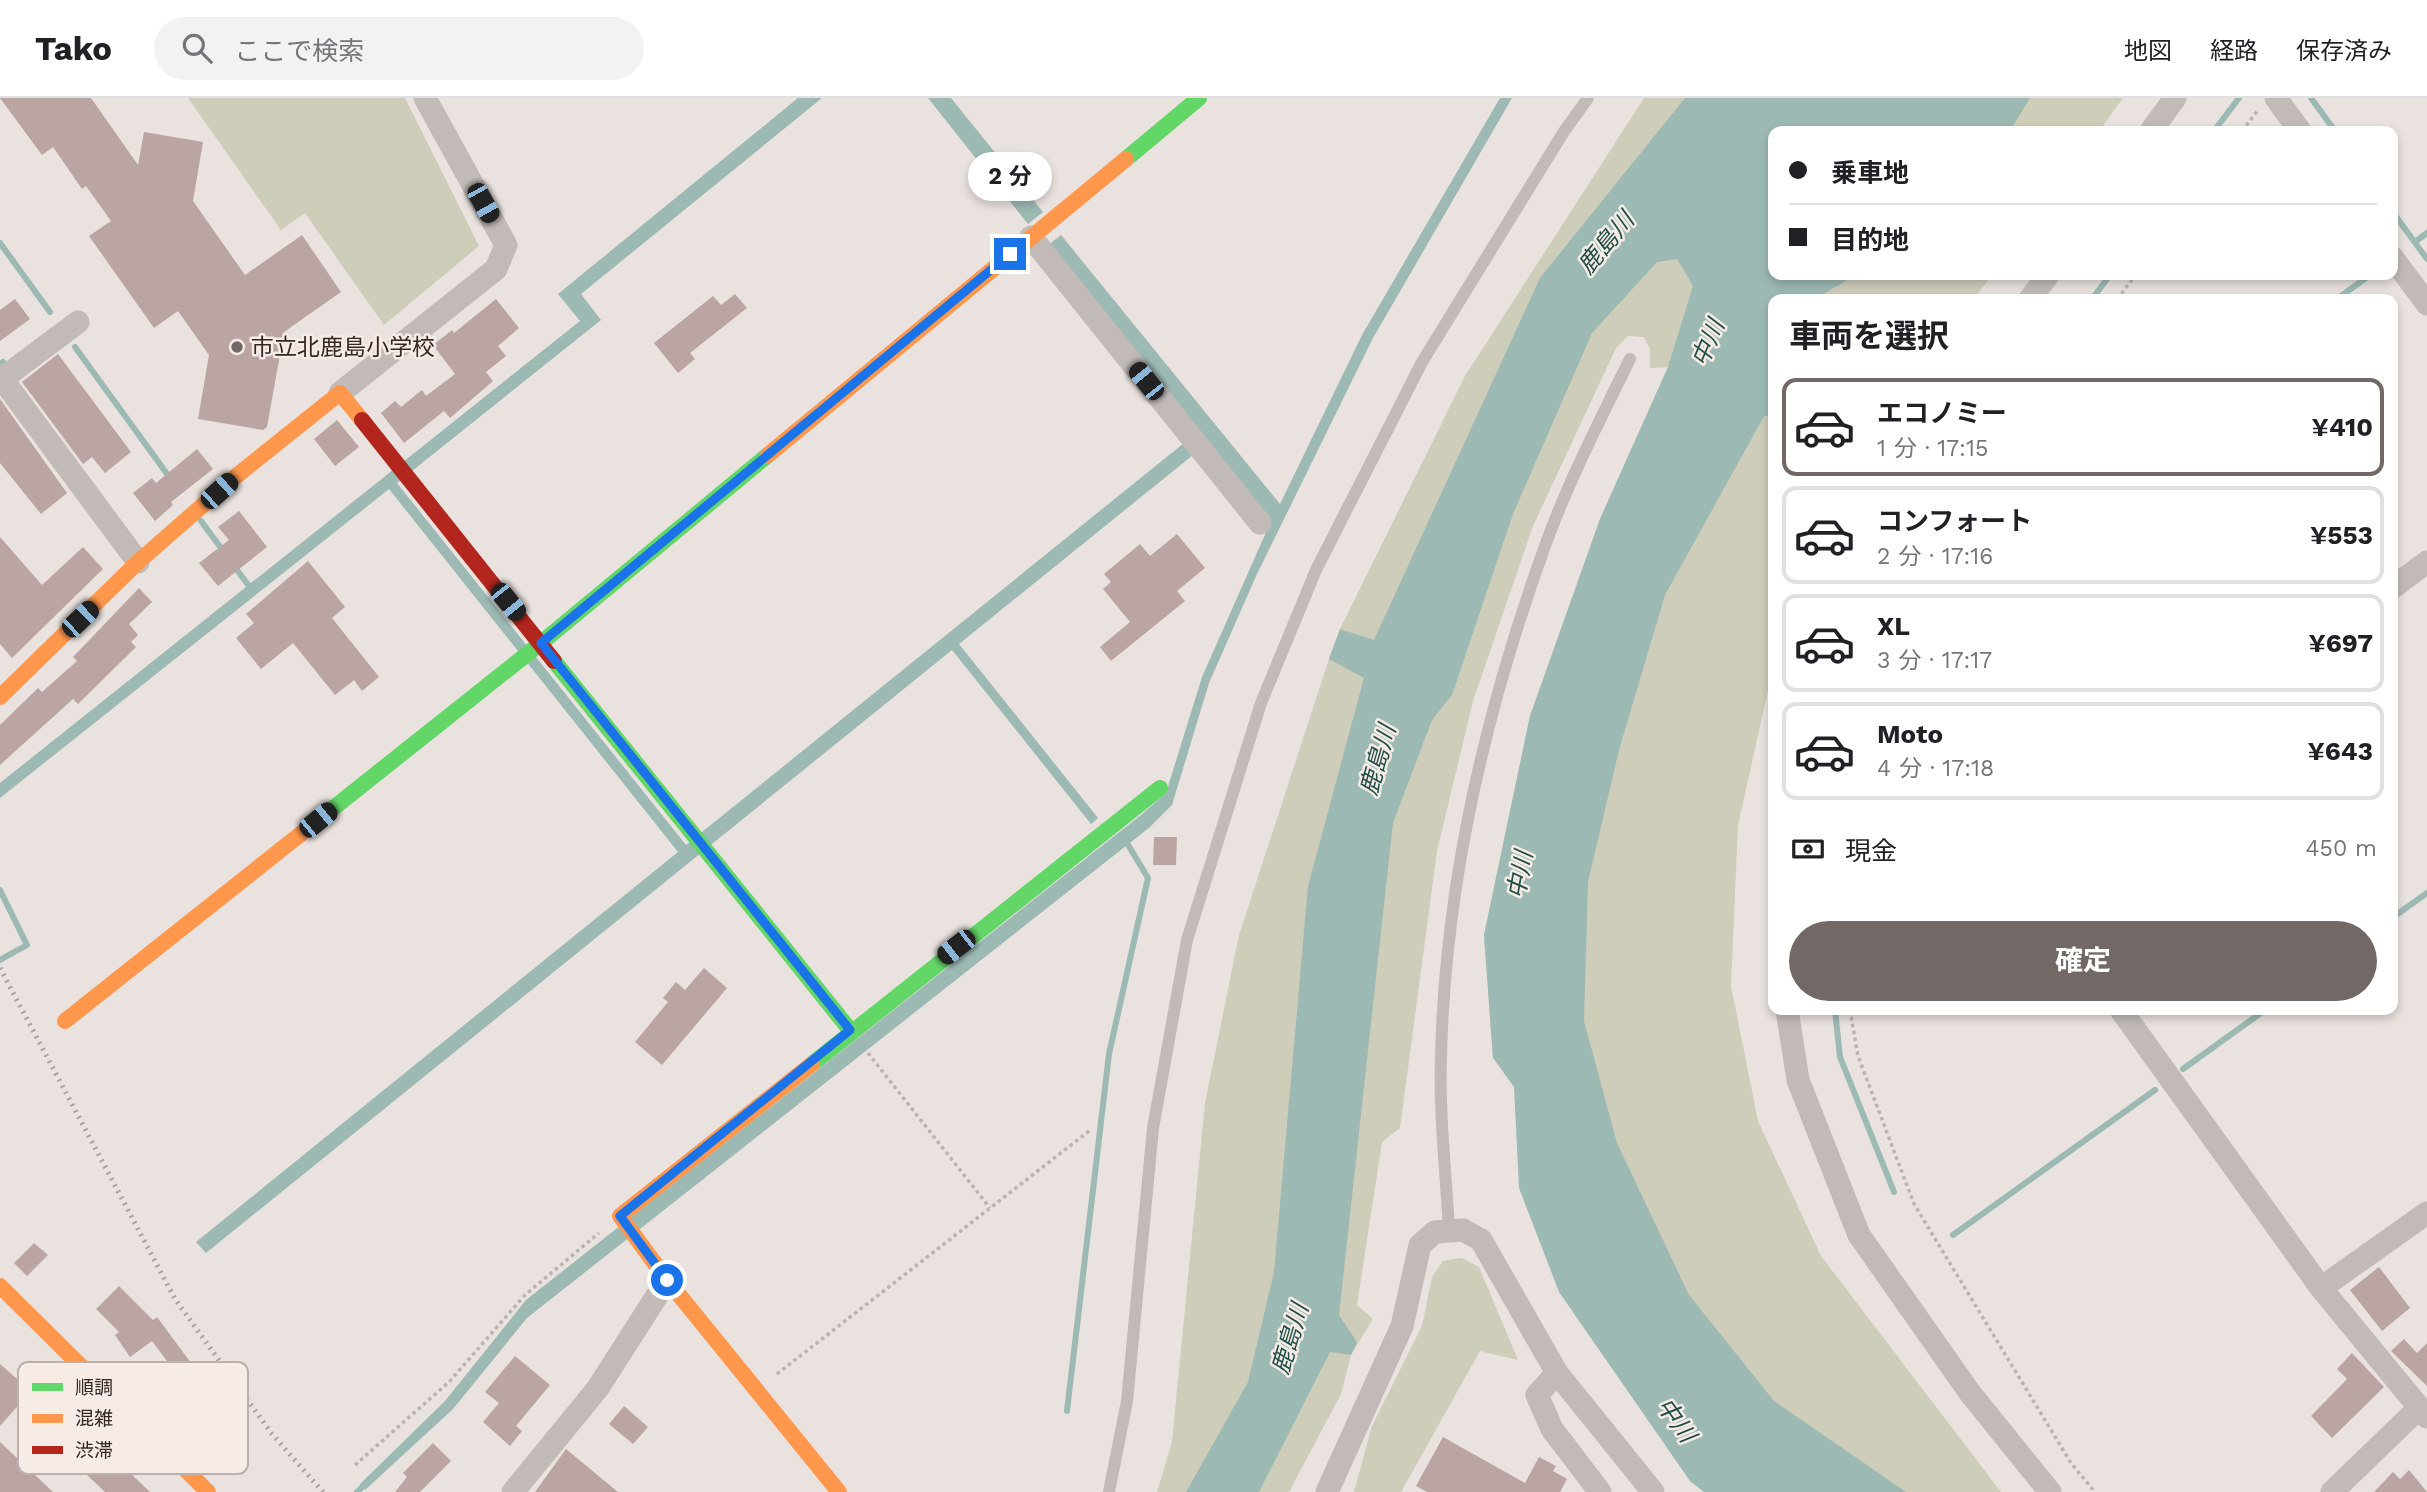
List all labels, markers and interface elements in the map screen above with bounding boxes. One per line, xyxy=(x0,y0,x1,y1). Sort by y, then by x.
search box xyxy=(154,17,644,80)
text: Tako xyxy=(35,29,112,68)
icon: search xyxy=(178,29,216,67)
text: ここで検索 xyxy=(234,36,364,66)
text: 地図 xyxy=(2124,37,2172,65)
text: 経路 xyxy=(2210,37,2258,65)
text: 保存済み xyxy=(2296,37,2392,65)
callout: 2 分 xyxy=(968,152,1052,202)
text: 乗車地 xyxy=(1831,158,1909,188)
text: 2 分 xyxy=(988,163,1032,190)
car xyxy=(464,180,503,226)
water label: 鹿島川 xyxy=(1572,204,1642,280)
text: 目的地 xyxy=(1831,225,1909,255)
route end xyxy=(994,238,1026,270)
water label: 中川 xyxy=(1686,313,1731,371)
text: 車両を選択 xyxy=(1789,317,1949,355)
place label: 市立北鹿島小学校 xyxy=(251,334,435,361)
marker: 市立北鹿島小学校 xyxy=(229,339,245,355)
car xyxy=(1125,358,1168,404)
icon: car xyxy=(1793,396,1856,459)
text: エコノミー xyxy=(1877,398,2007,428)
text: ¥410 xyxy=(2312,412,2373,442)
text: 1 分 · 17:15 xyxy=(1877,435,1988,462)
car xyxy=(197,469,242,513)
icon: car xyxy=(1793,504,1856,567)
text: コンフォート xyxy=(1877,506,2032,536)
text: ¥553 xyxy=(2310,520,2373,550)
text: 2 分 · 17:16 xyxy=(1877,543,1993,570)
car xyxy=(487,579,530,625)
car xyxy=(58,597,103,641)
text: XL xyxy=(1877,611,1910,641)
icon: car xyxy=(1793,612,1856,675)
text: ¥697 xyxy=(2309,628,2373,658)
text: 3 分 · 17:17 xyxy=(1877,647,1992,674)
water label: 鹿島川 xyxy=(1355,719,1402,798)
text: Moto xyxy=(1877,719,1943,749)
icon: car xyxy=(1793,720,1856,783)
text: ¥643 xyxy=(2307,736,2373,766)
text: 4 分 · 17:18 xyxy=(1877,755,1994,782)
car xyxy=(296,799,341,841)
icon: cash xyxy=(1789,830,1827,868)
text: 450 m xyxy=(2305,835,2377,862)
text: 現金 xyxy=(1845,836,1897,866)
water label: 中川 xyxy=(1502,846,1538,901)
button: 確定 xyxy=(1789,921,2377,1001)
car xyxy=(933,926,980,968)
route start xyxy=(651,1264,683,1296)
water label: 鹿島川 xyxy=(1266,1298,1315,1378)
legend xyxy=(18,1362,248,1474)
text: 順調 xyxy=(75,1376,113,1399)
water label: 中川 xyxy=(1651,1392,1703,1450)
text: 混雑 xyxy=(75,1407,113,1430)
text: 渋滞 xyxy=(75,1439,113,1462)

